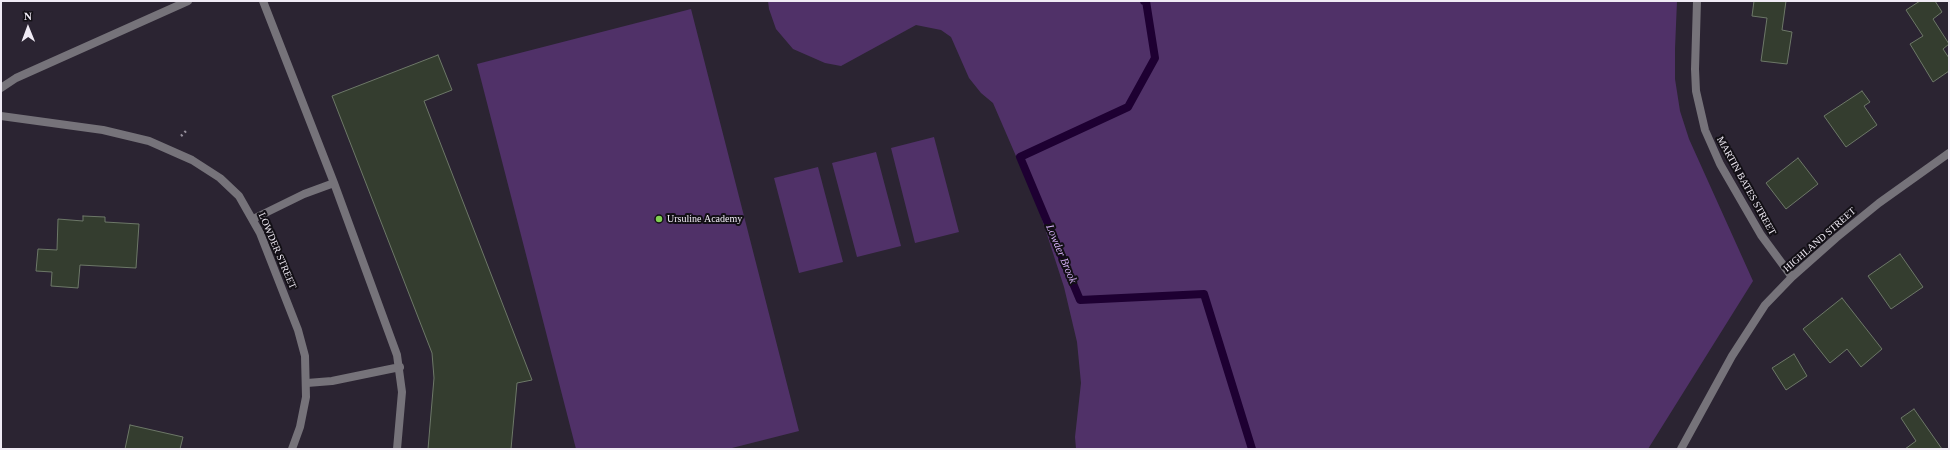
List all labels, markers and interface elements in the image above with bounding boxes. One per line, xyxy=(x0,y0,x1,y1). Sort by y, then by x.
north arrow xyxy=(8,8,48,48)
text: N xyxy=(24,10,32,22)
street label: MARTIN BATES STREET xyxy=(1714,135,1778,237)
street label: HIGHLAND STREET xyxy=(1781,205,1859,275)
street label: LOWDER STREET xyxy=(255,211,299,291)
place label: Ursuline Academy xyxy=(667,213,742,225)
marker: Ursuline Academy xyxy=(654,214,664,224)
water label: Lowder Brook xyxy=(1043,222,1079,286)

